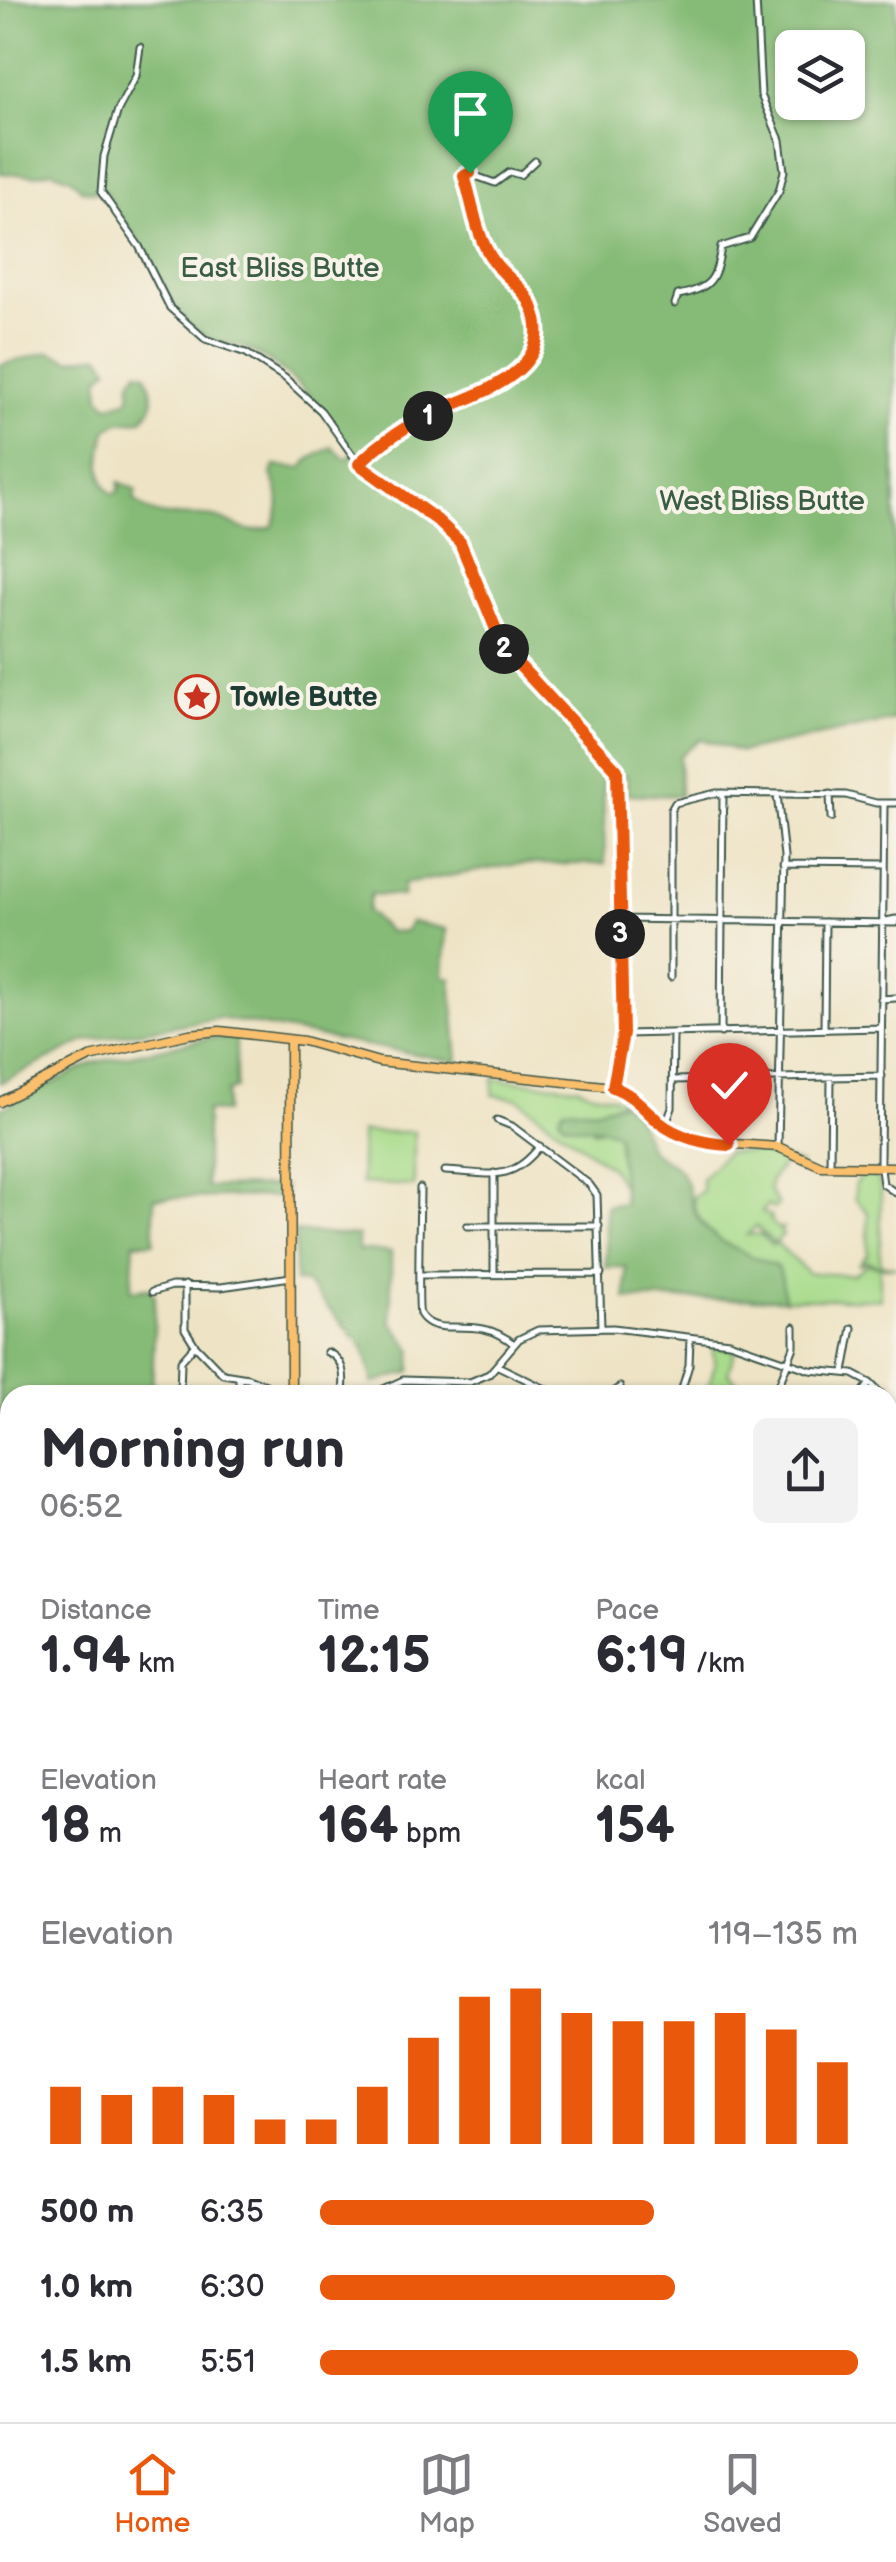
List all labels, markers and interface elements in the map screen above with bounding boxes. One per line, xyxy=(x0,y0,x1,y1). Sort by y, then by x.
map controls xyxy=(775,30,865,120)
button: layers xyxy=(775,30,865,120)
pin xyxy=(428,71,513,174)
icon: arrive xyxy=(443,86,498,141)
park label: East Bliss Butte xyxy=(180,252,380,285)
pin: 1 xyxy=(403,391,453,441)
text: 1 xyxy=(422,399,434,432)
park label: West Bliss Butte xyxy=(659,485,865,518)
pin: 2 xyxy=(479,624,529,674)
text: 2 xyxy=(496,632,512,665)
place icon: Towle Butte xyxy=(174,674,220,720)
place label: Towle Butte xyxy=(230,681,378,714)
pin: 3 xyxy=(595,909,645,959)
text: 3 xyxy=(612,917,628,950)
pin xyxy=(687,1043,772,1146)
icon: check xyxy=(702,1058,757,1113)
text: Morning run xyxy=(40,1417,345,1484)
button: share xyxy=(753,1418,858,1523)
text: 06:52 xyxy=(40,1488,122,1527)
text: Distance xyxy=(40,1594,152,1627)
text: Time xyxy=(318,1594,380,1627)
text: Pace xyxy=(595,1594,659,1627)
text: 1.94 xyxy=(40,1627,131,1687)
text: 12:15 xyxy=(318,1627,431,1687)
text: 6:19 xyxy=(595,1627,688,1687)
text: km xyxy=(131,1647,175,1680)
text: /km xyxy=(688,1647,745,1680)
text: Elevation xyxy=(40,1764,157,1797)
text: Heart rate xyxy=(318,1764,447,1797)
text: kcal xyxy=(595,1764,646,1797)
text: 18 xyxy=(40,1797,91,1857)
text: 164 xyxy=(318,1797,398,1857)
text: 154 xyxy=(595,1797,675,1857)
text: m xyxy=(91,1817,122,1850)
text: bpm xyxy=(398,1817,461,1850)
text: Elevation xyxy=(40,1915,173,1954)
text: 119–135 m xyxy=(708,1915,858,1954)
text: 500 m xyxy=(40,2193,134,2232)
text: 6:35 xyxy=(200,2193,264,2232)
text: 1.0 km xyxy=(40,2268,133,2307)
text: 6:30 xyxy=(200,2268,265,2307)
text: 1.5 km xyxy=(40,2343,132,2382)
text: 5:51 xyxy=(200,2343,256,2382)
tab: Home xyxy=(114,2447,190,2540)
tab: Map xyxy=(419,2447,475,2540)
tab: Saved xyxy=(703,2447,782,2540)

